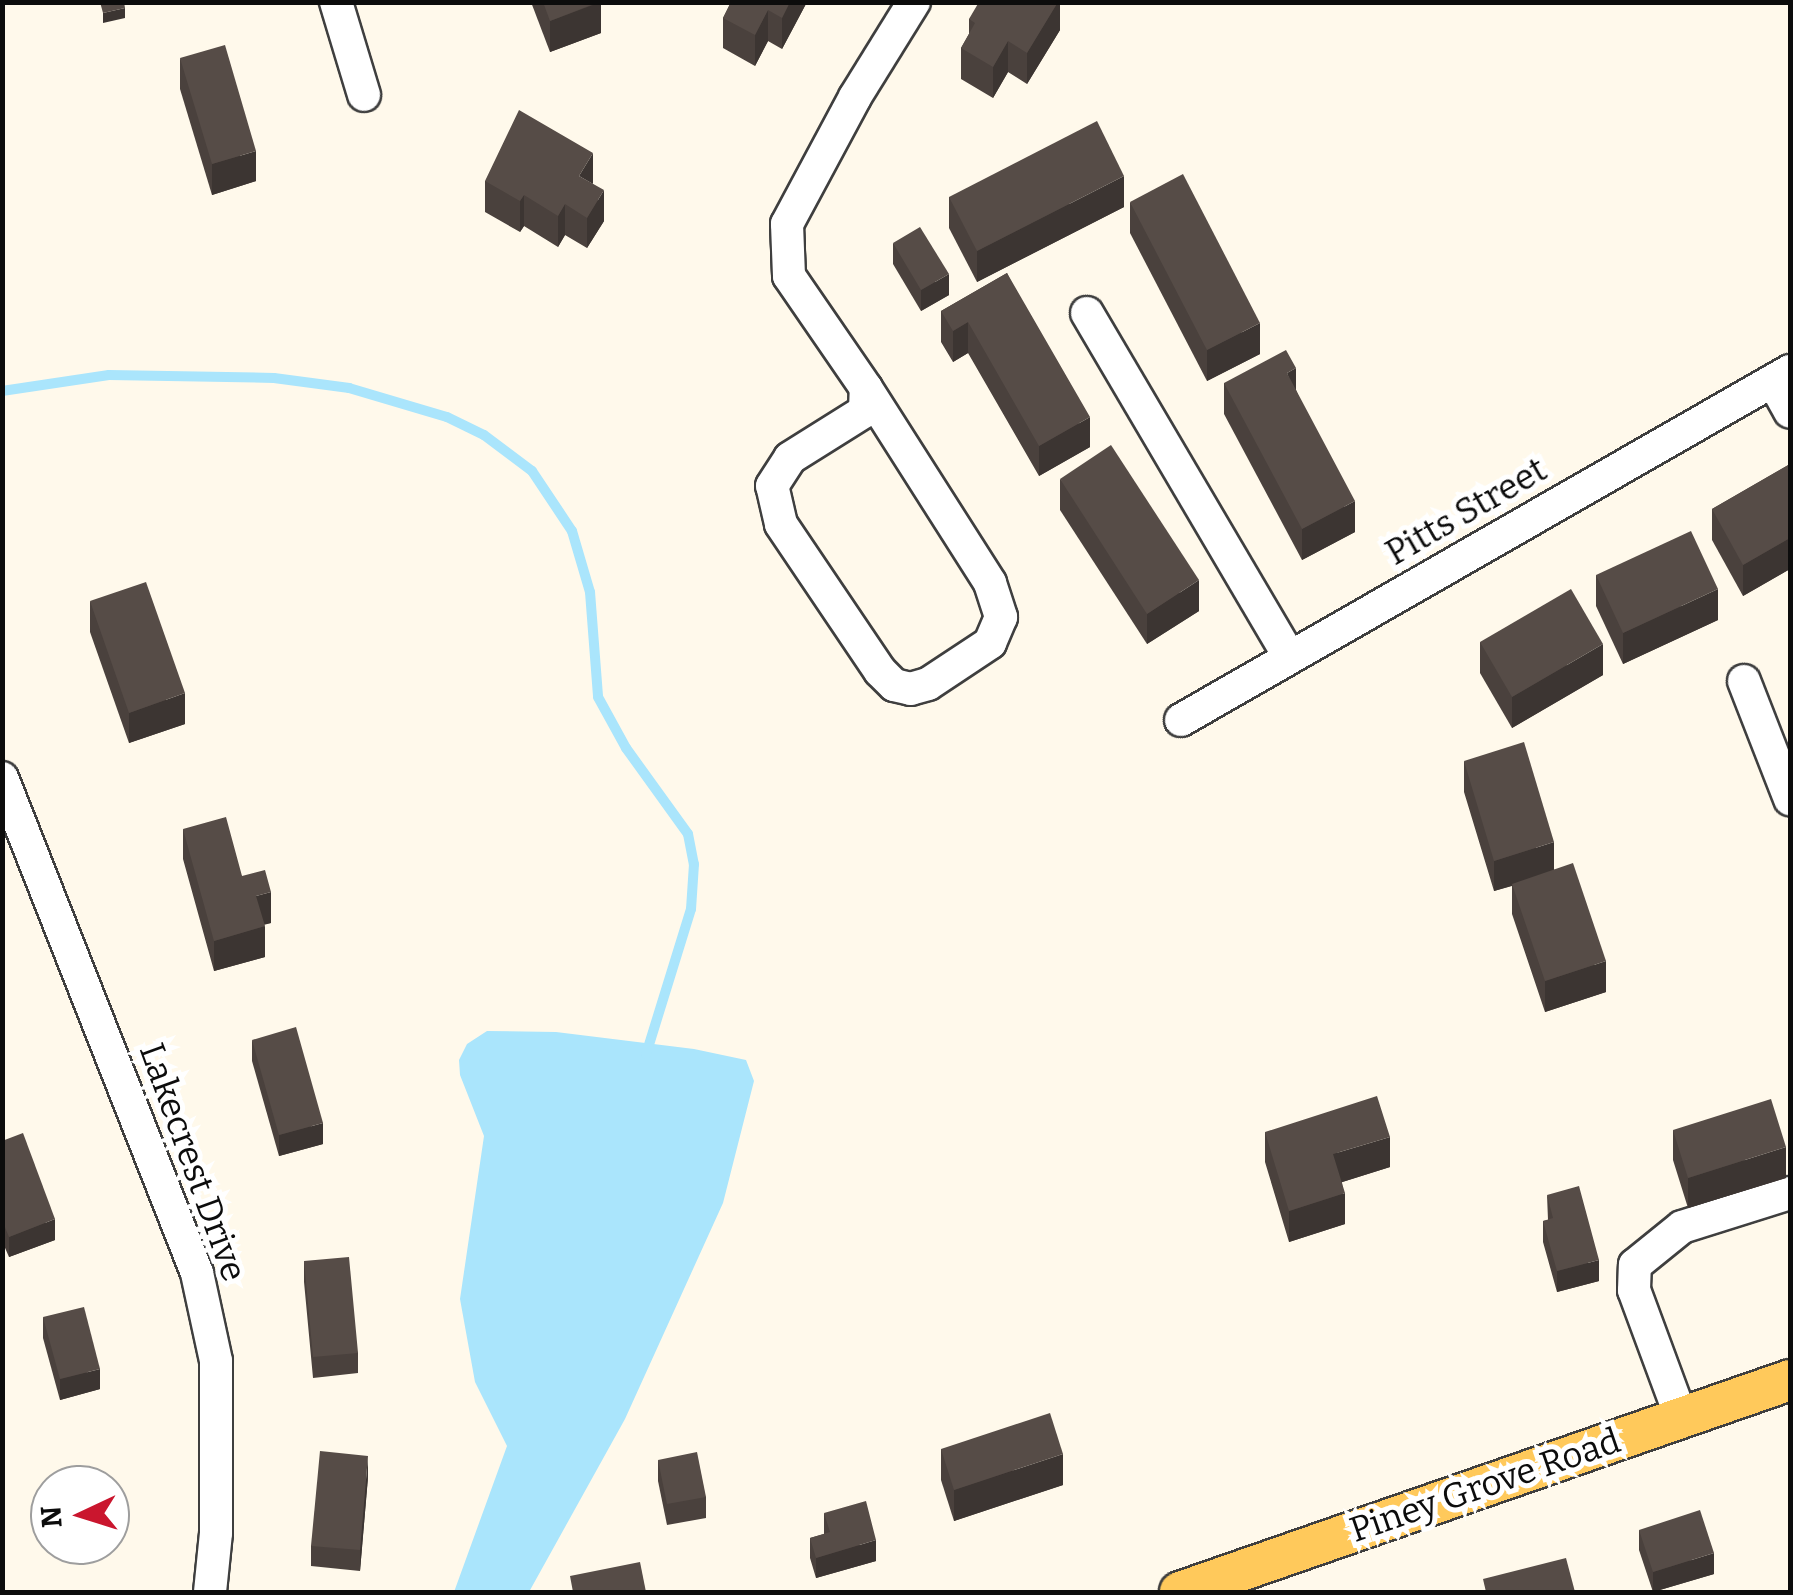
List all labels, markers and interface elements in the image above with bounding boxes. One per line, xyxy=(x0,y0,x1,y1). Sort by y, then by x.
street label: Pitts Street xyxy=(1378,448,1554,574)
street label: Lakecrest Drive xyxy=(131,1037,255,1287)
street label: Piney Grove Road xyxy=(1344,1419,1626,1551)
north arrow xyxy=(30,1465,130,1565)
text: N xyxy=(34,1505,69,1529)

